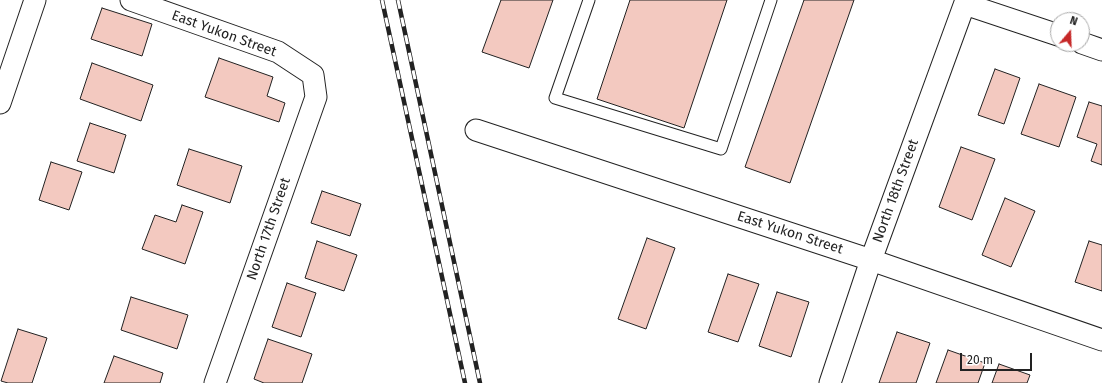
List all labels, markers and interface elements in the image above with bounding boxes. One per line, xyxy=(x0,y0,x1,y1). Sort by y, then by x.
street label: East Yukon Street xyxy=(169,7,279,61)
north arrow xyxy=(1050,12,1090,52)
text: N xyxy=(1068,14,1079,28)
street label: North 18th Street xyxy=(869,137,923,245)
street label: North 17th Street xyxy=(244,176,294,282)
street label: East Yukon Street xyxy=(735,208,845,258)
scale bar xyxy=(962,345,1034,371)
text: 20 m xyxy=(967,353,993,367)

